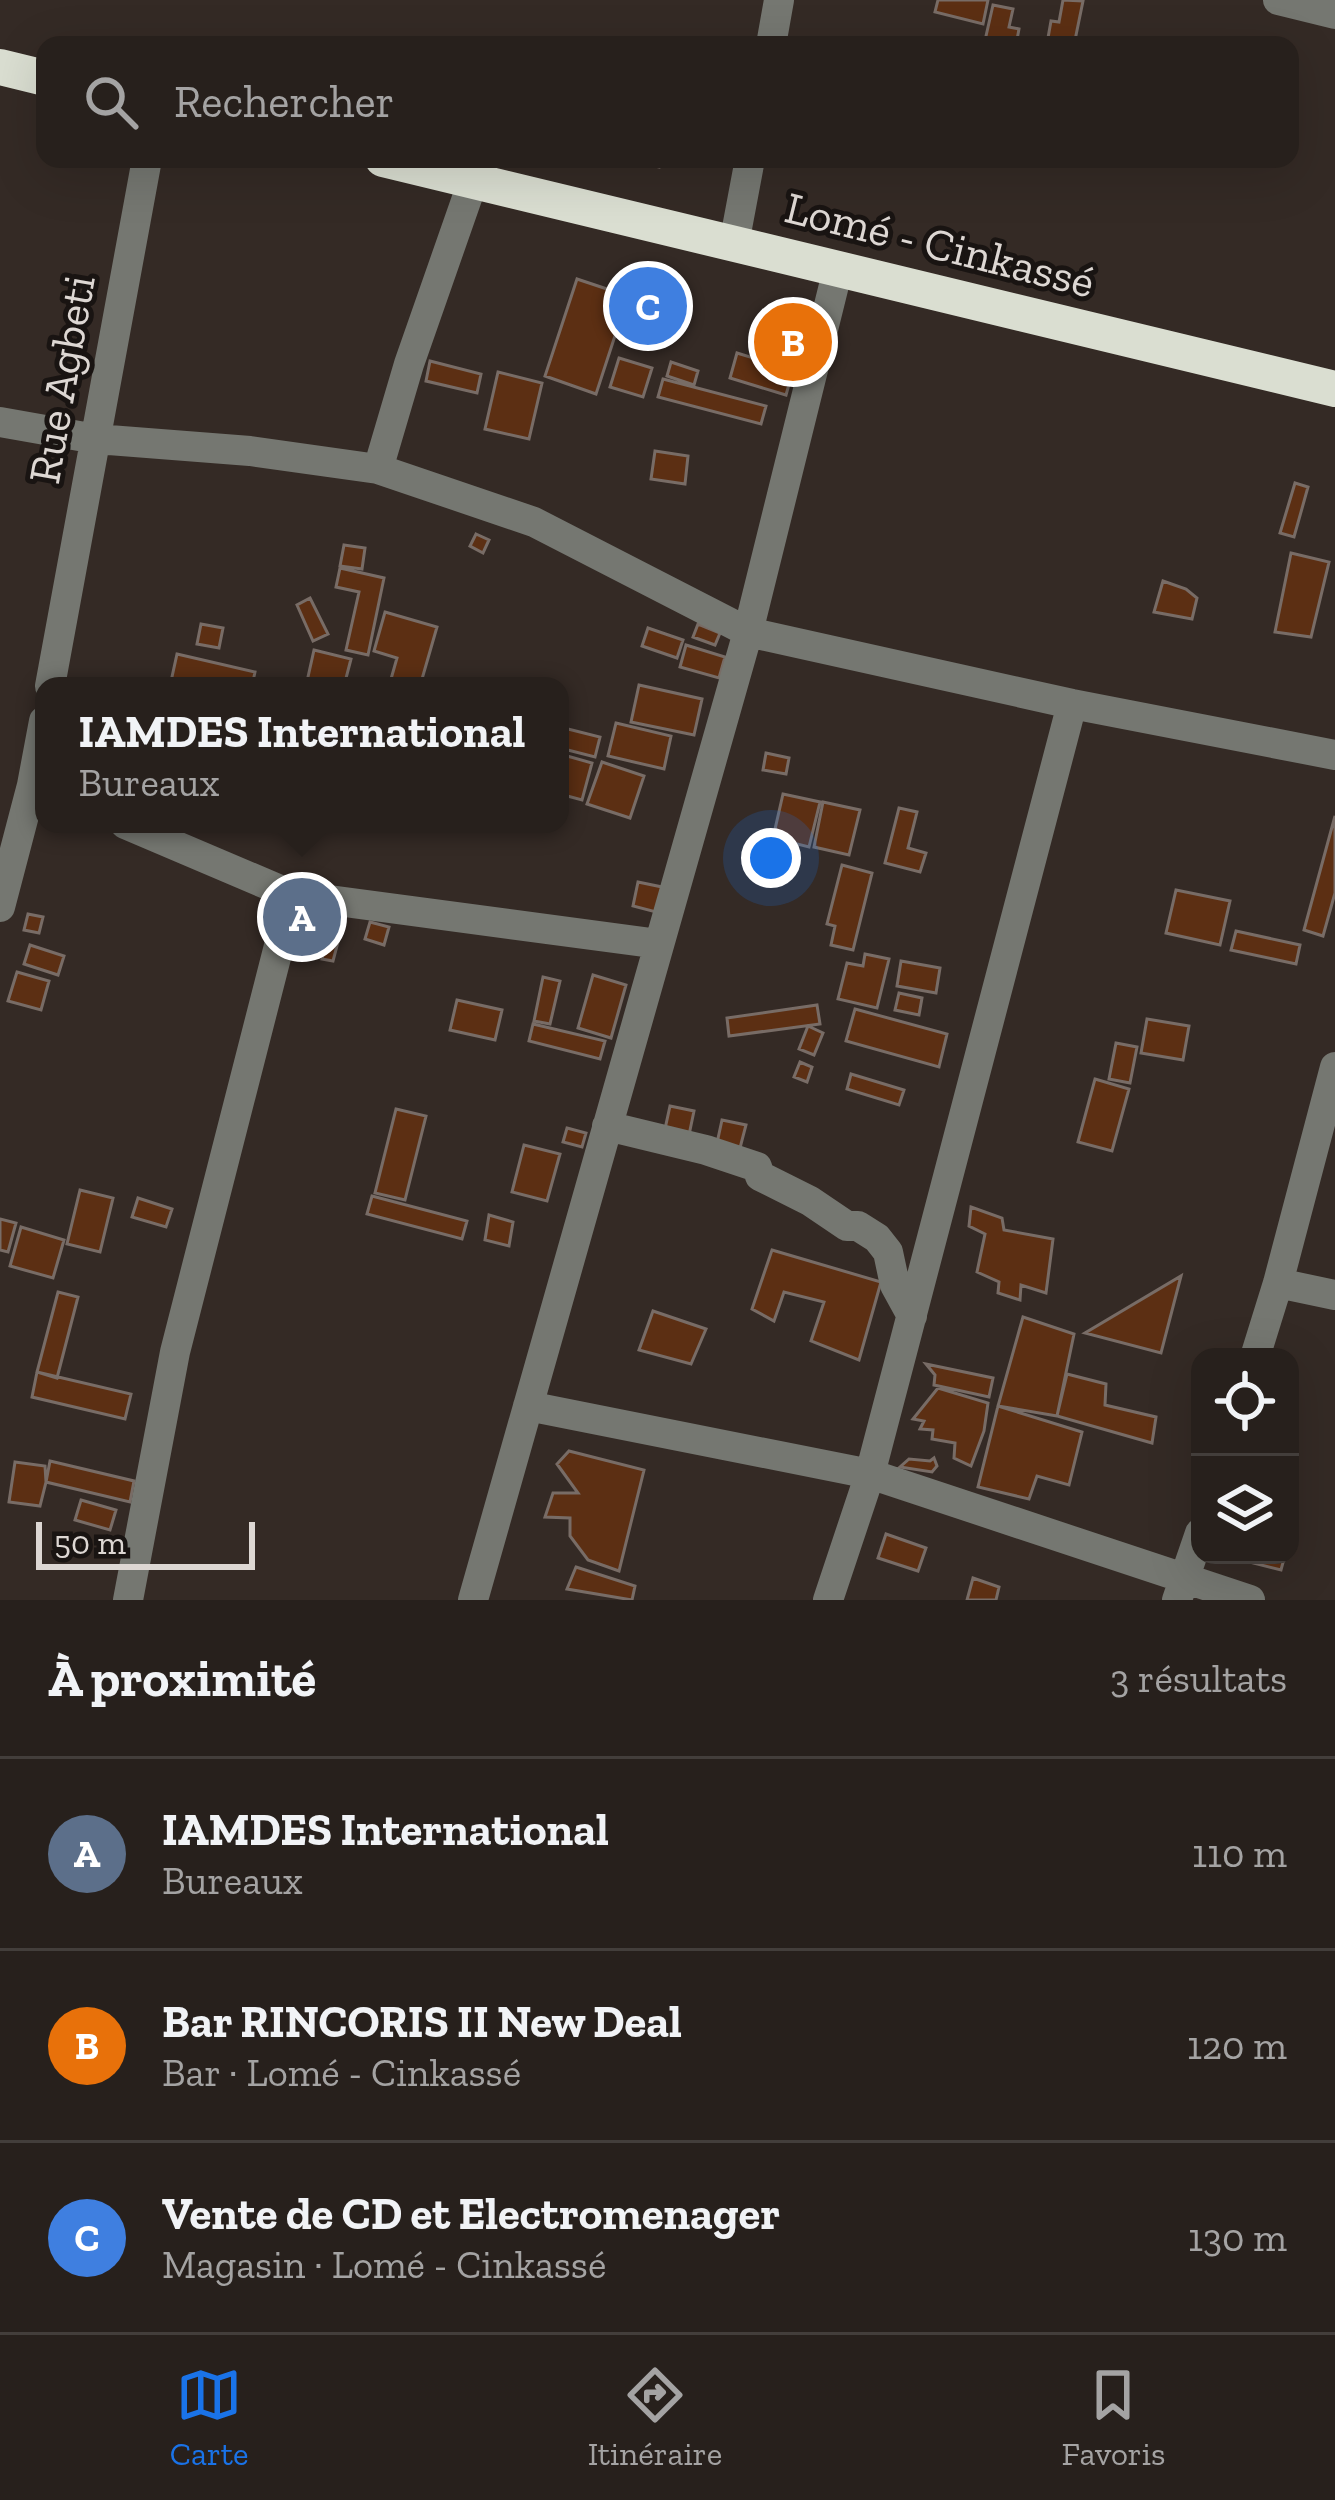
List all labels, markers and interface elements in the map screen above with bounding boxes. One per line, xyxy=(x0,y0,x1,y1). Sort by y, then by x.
search box xyxy=(36,36,1299,168)
icon: search xyxy=(78,69,144,135)
text: Rechercher xyxy=(174,75,394,129)
street label: Lomé - Cinkassé xyxy=(780,180,1100,309)
pin: C xyxy=(609,261,687,351)
street label: Rue Agbeti xyxy=(17,271,107,488)
pin: B xyxy=(754,297,832,387)
popup xyxy=(35,677,569,833)
text: IAMDES International xyxy=(79,705,525,759)
text: Bureaux xyxy=(79,759,220,806)
your location xyxy=(741,828,801,888)
pin: A xyxy=(263,872,341,962)
map controls xyxy=(1191,1348,1299,1564)
button: locate xyxy=(1191,1348,1299,1456)
button: layers xyxy=(1191,1456,1299,1564)
scale bar xyxy=(36,1516,255,1569)
text: 50 m xyxy=(54,1523,126,1562)
text: À proximité xyxy=(48,1648,316,1709)
text: 3 résultats xyxy=(1110,1655,1287,1702)
text: IAMDES International xyxy=(162,1803,609,1857)
text: A xyxy=(74,1830,100,1877)
text: 110 m xyxy=(1192,1830,1287,1877)
text: Bureaux xyxy=(162,1857,303,1904)
text: Bar RINCORIS II New Deal xyxy=(162,1995,682,2049)
text: B xyxy=(75,2022,99,2069)
text: 120 m xyxy=(1187,2022,1287,2069)
text: Bar · Lomé - Cinkassé xyxy=(162,2049,521,2096)
text: Vente de CD et Electromenager xyxy=(162,2187,780,2241)
text: C xyxy=(74,2214,100,2261)
text: 130 m xyxy=(1188,2214,1287,2261)
text: Magasin · Lomé - Cinkassé xyxy=(162,2241,606,2288)
tab: Carte xyxy=(170,2362,249,2473)
tab: Itinéraire xyxy=(588,2362,722,2473)
tab: Favoris xyxy=(1061,2362,1165,2473)

